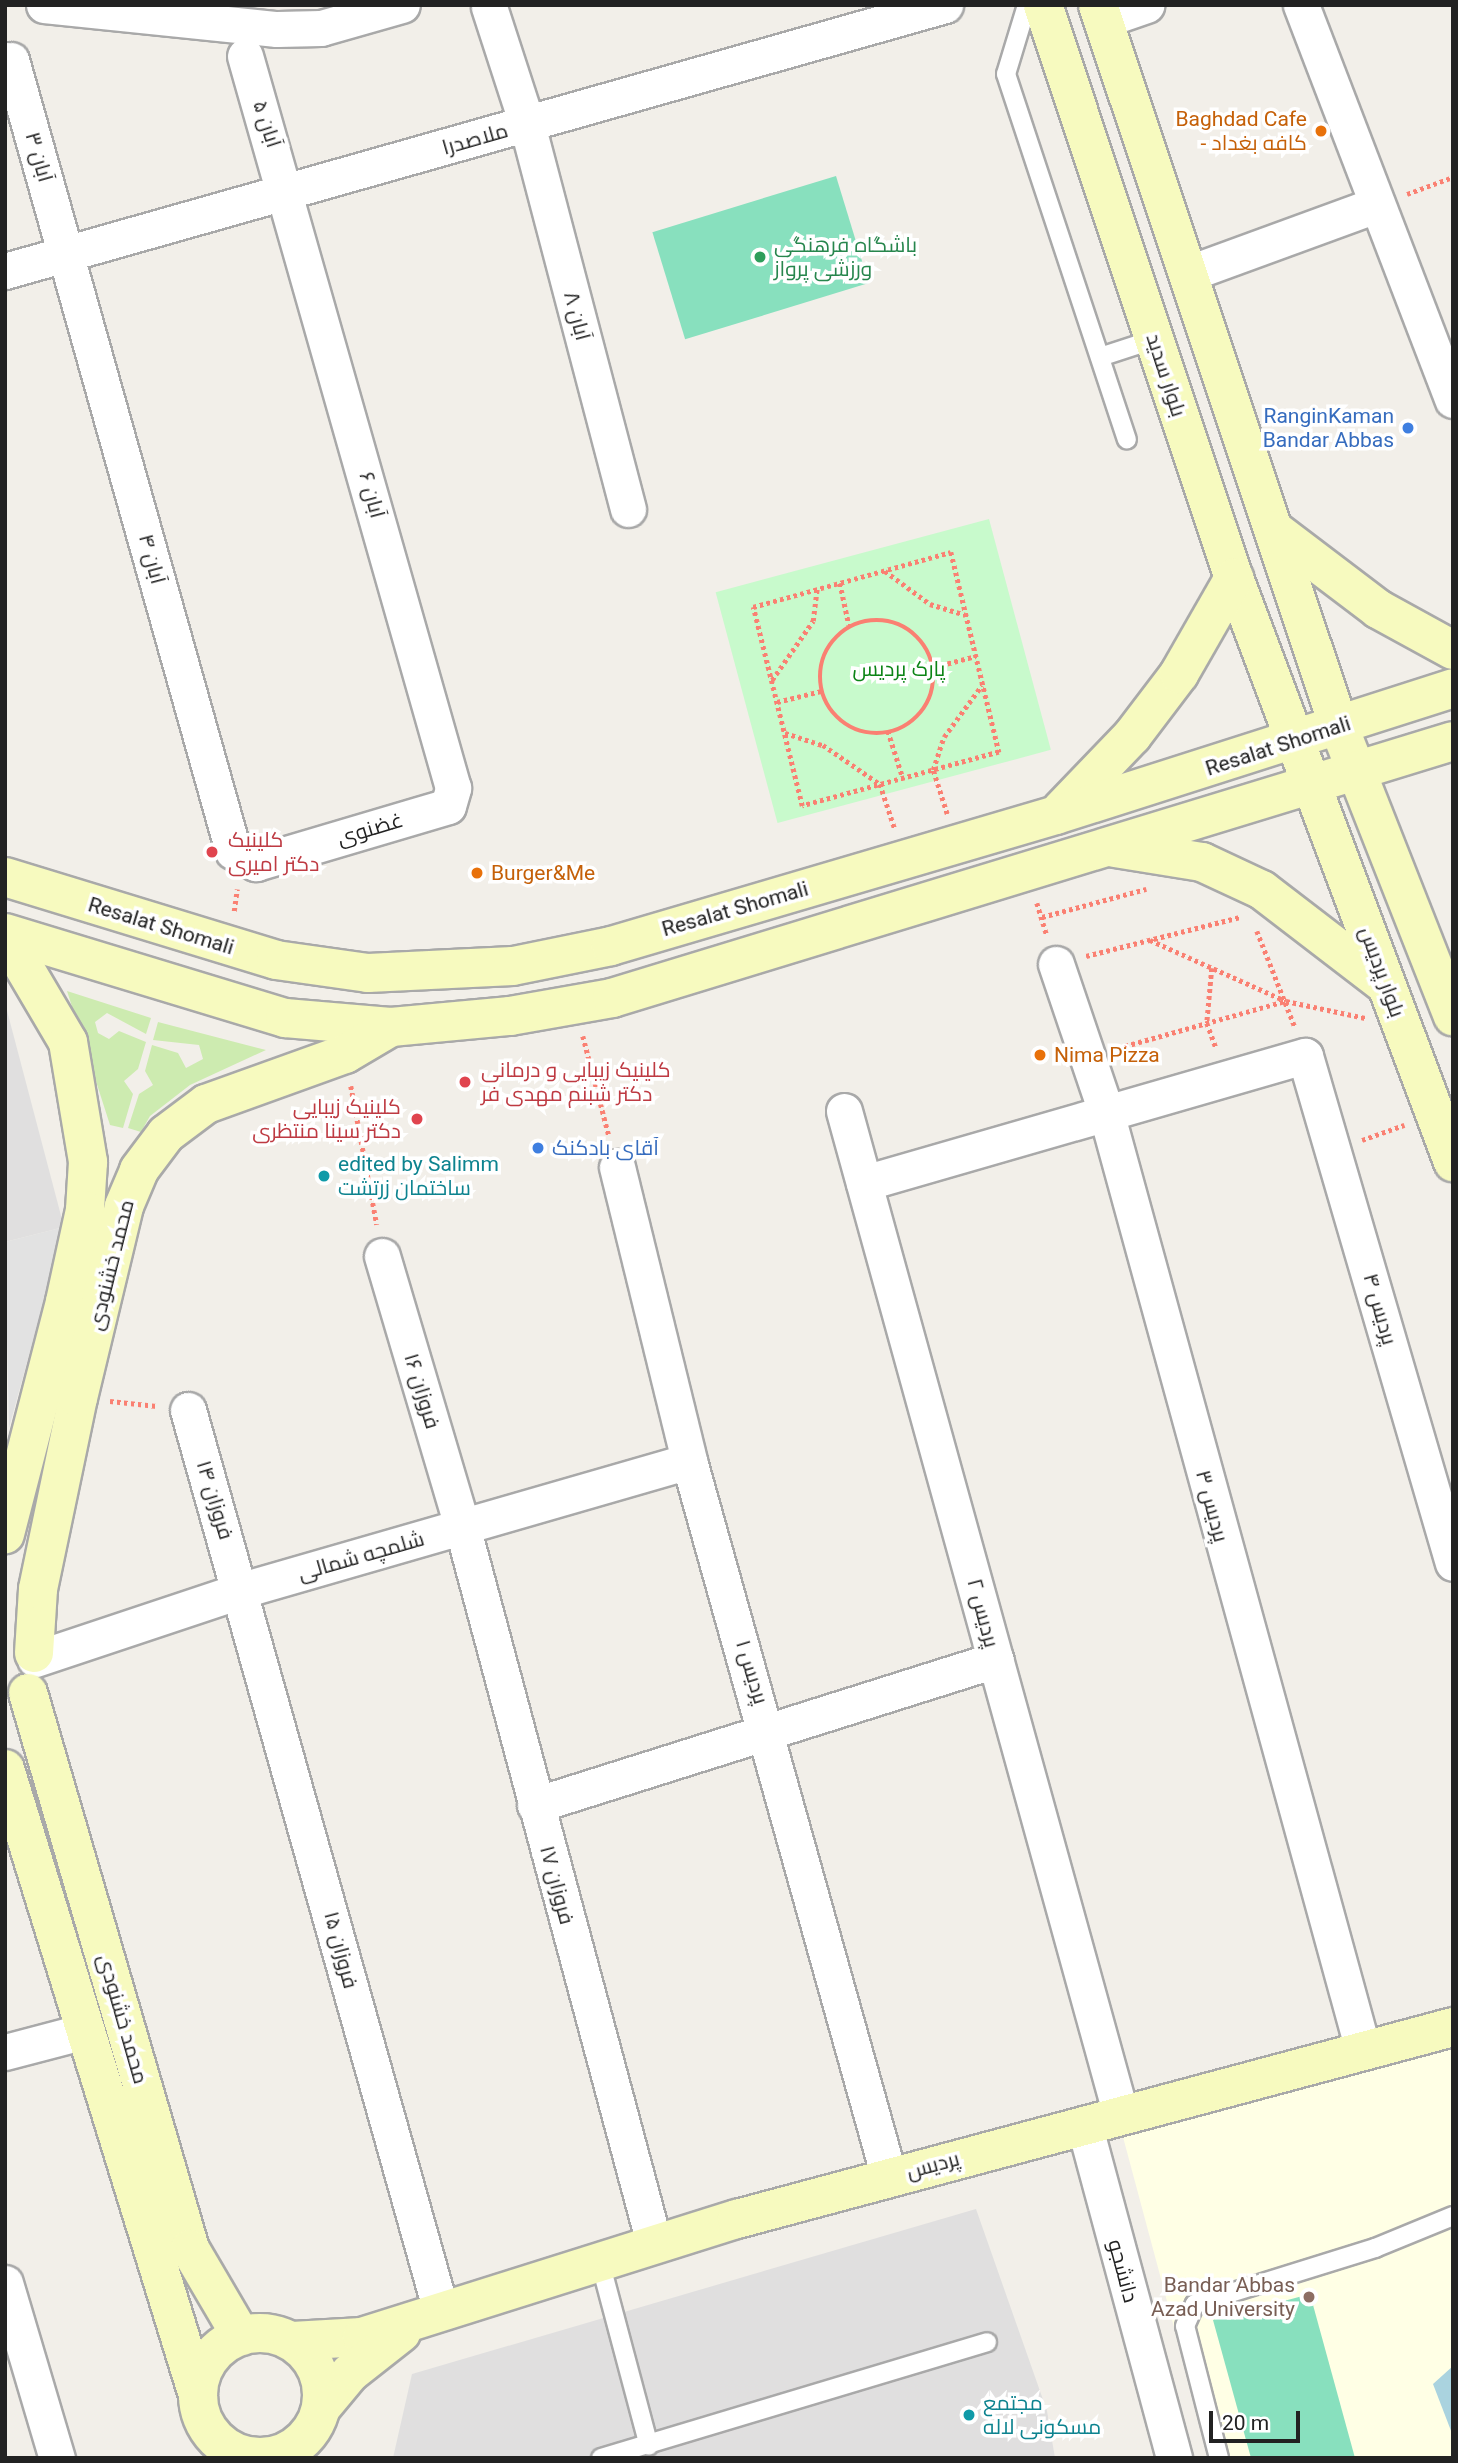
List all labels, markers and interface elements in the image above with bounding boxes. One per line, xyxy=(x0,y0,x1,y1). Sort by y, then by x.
street label: آبان ۵ xyxy=(248,97,286,151)
place label: Baghdad Cafe - کافه بغداد xyxy=(1176,106,1307,156)
street label: ملاصدرا xyxy=(439,118,511,160)
marker: Baghdad Cafe - کافه بغداد xyxy=(1313,123,1329,139)
street label: آبان ۳ xyxy=(20,129,58,185)
place label: باشگاه فرهنگی ورزشی پرواز xyxy=(774,232,917,282)
marker: باشگاه فرهنگی ورزشی پرواز xyxy=(752,249,768,265)
street label: آبان ۸ xyxy=(558,289,596,343)
street label: بلوار سدید xyxy=(1141,330,1191,420)
place label: RanginKaman Bandar Abbas xyxy=(1263,403,1394,453)
marker: RanginKaman Bandar Abbas xyxy=(1400,420,1416,436)
street label: آبان ۶ xyxy=(354,469,390,521)
street label: آبان ۴ xyxy=(133,531,171,587)
park label: پارک پردیس xyxy=(853,656,945,682)
street label: Resalat Shomali xyxy=(1202,711,1354,781)
street label: غضنوی xyxy=(334,807,406,851)
place label: کلینیک دکتر امیری xyxy=(228,827,319,877)
marker: کلینیک دکتر امیری xyxy=(202,842,222,862)
place label: Burger&Me xyxy=(491,860,595,886)
marker: Burger&Me xyxy=(469,865,485,881)
street label: Resalat Shomali xyxy=(659,876,811,942)
street label: Resalat Shomali xyxy=(85,892,237,960)
street label: بلوار پردیس xyxy=(1354,923,1410,1021)
place label: Nima Pizza xyxy=(1054,1042,1160,1068)
marker: Nima Pizza xyxy=(1032,1047,1048,1063)
place label: کلینیک زیبایی و درمانی دکتر شبنم مهدی فر xyxy=(481,1057,671,1107)
marker: کلینیک زیبایی و درمانی دکتر شبنم مهدی فر xyxy=(455,1072,475,1092)
place label: کلینیک زیبایی دکتر سینا منتظری xyxy=(252,1094,401,1144)
marker: کلینیک زیبایی دکتر سینا منتظری xyxy=(407,1109,427,1129)
place label: آقای بادکنک xyxy=(552,1135,659,1161)
marker: آقای بادکنک xyxy=(530,1140,546,1156)
place label: edited by Salimm ساختمان زرتشت xyxy=(338,1151,499,1201)
marker: edited by Salimm ساختمان زرتشت xyxy=(316,1168,332,1184)
street label: محمد خشنودی xyxy=(83,1197,139,1333)
street label: پردیس ۴ xyxy=(1358,1270,1402,1348)
street label: فروزان ۱۶ xyxy=(399,1350,445,1432)
street label: فروزان ۱۴ xyxy=(191,1457,239,1543)
street label: پردیس ۳ xyxy=(1190,1467,1234,1545)
street label: شلمچه شمالی xyxy=(295,1526,427,1586)
street label: پردیس ۲ xyxy=(962,1576,1004,1650)
street label: پردیس ۱ xyxy=(730,1637,774,1707)
street label: فروزان ۱۷ xyxy=(534,1843,580,1927)
street label: فروزان ۱۵ xyxy=(319,1909,363,1991)
street label: محمد خشنودی xyxy=(92,1951,154,2087)
street label: پردیس xyxy=(904,2146,962,2184)
street label: دانشجو xyxy=(1103,2237,1143,2305)
place label: Bandar Abbas Azad University xyxy=(1151,2272,1295,2322)
marker: Bandar Abbas Azad University xyxy=(1301,2289,1317,2305)
place label: مجتمع مسکونی لاله xyxy=(983,2390,1101,2440)
scale bar xyxy=(1213,2396,1304,2440)
marker: مجتمع مسکونی لاله xyxy=(961,2407,977,2423)
text: 20 m xyxy=(1222,2411,1269,2435)

